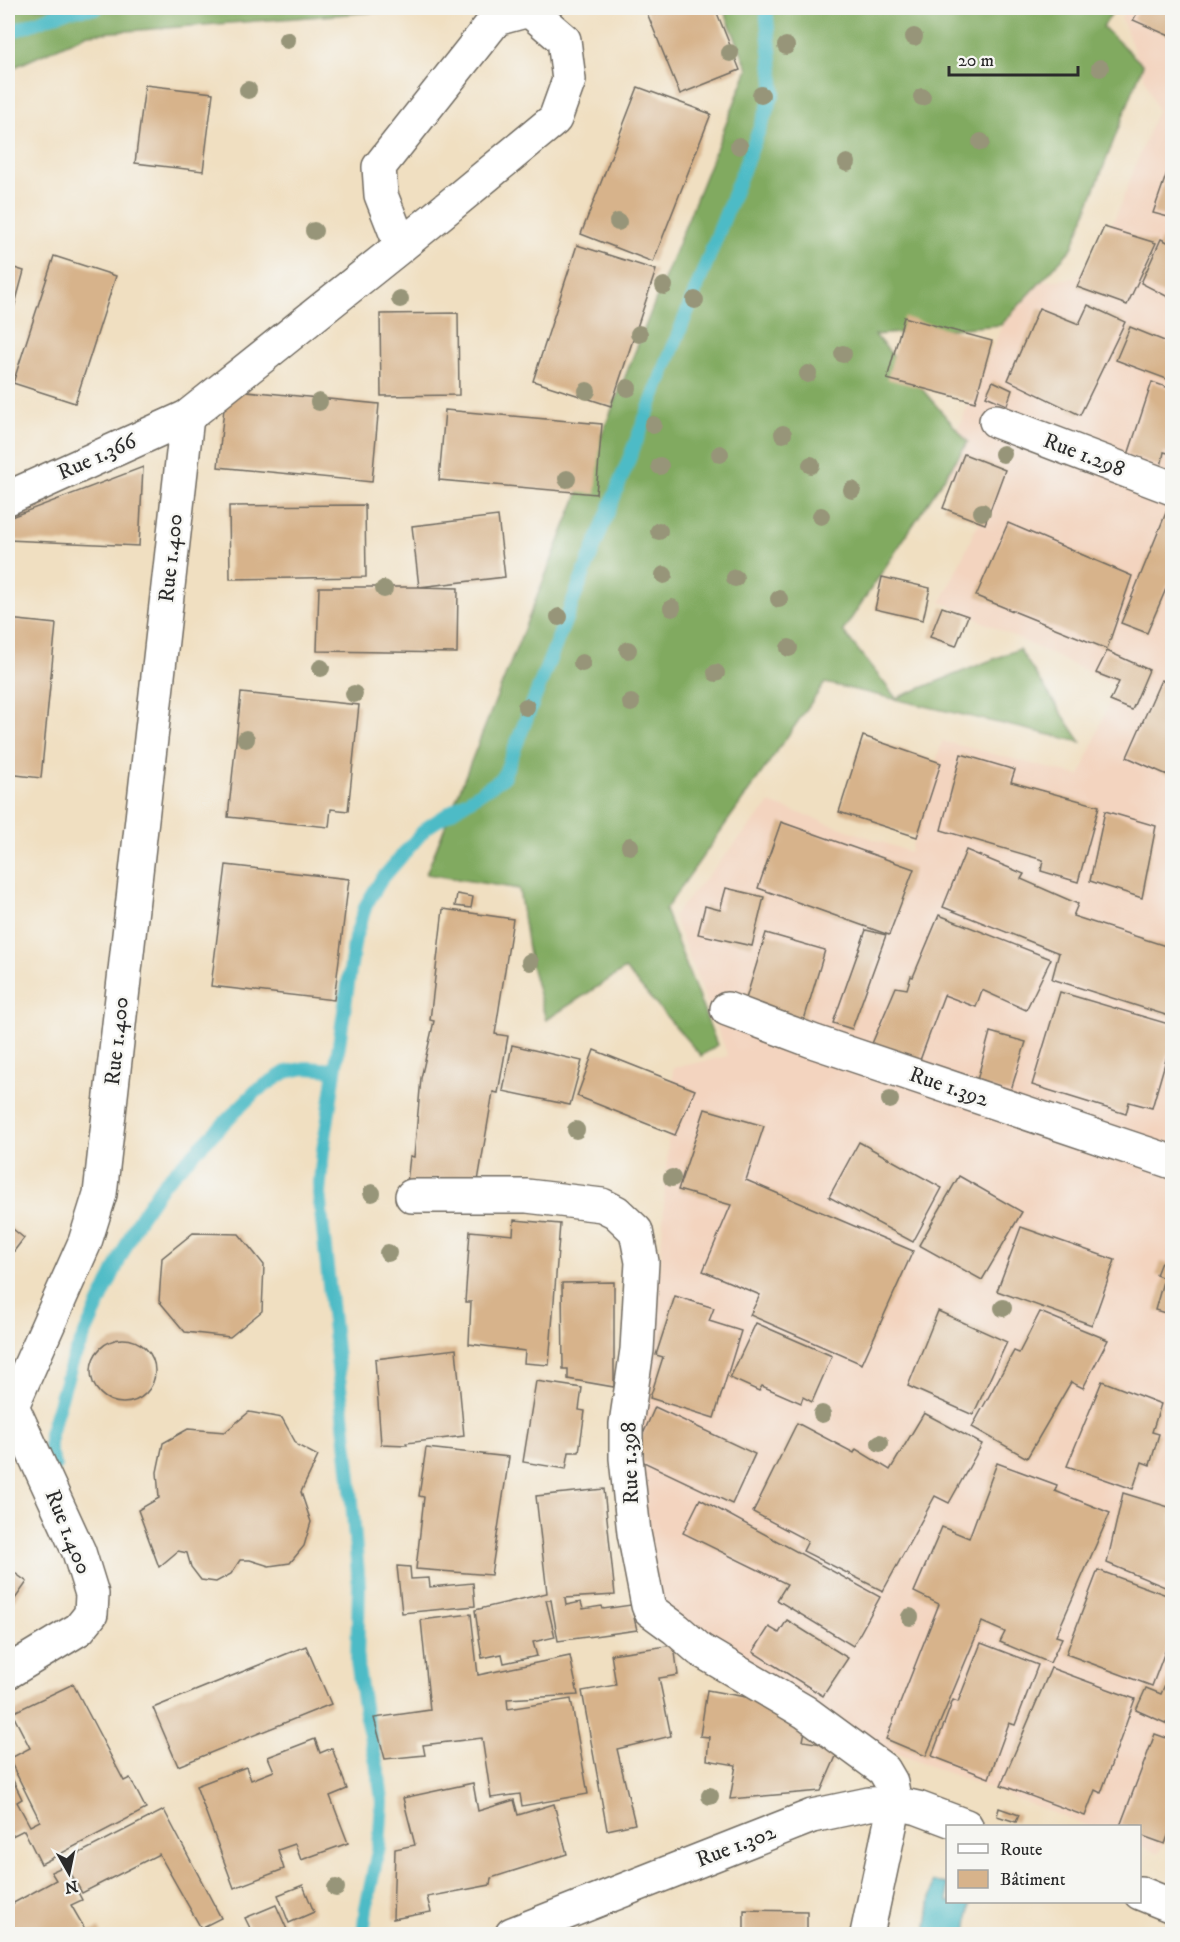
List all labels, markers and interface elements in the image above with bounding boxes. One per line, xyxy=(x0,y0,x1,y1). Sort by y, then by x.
scale bar xyxy=(949,39,1078,77)
text: 20 m xyxy=(958,50,994,72)
street label: Rue 1.366 xyxy=(53,427,142,486)
street label: Rue 1.298 xyxy=(1039,427,1129,483)
street label: Rue 1.400 xyxy=(153,512,189,604)
street label: Rue 1.400 xyxy=(99,995,135,1087)
street label: Rue 1.392 xyxy=(906,1061,993,1113)
street label: Rue 1.398 xyxy=(615,1421,645,1505)
street label: Rue 1.400 xyxy=(39,1486,97,1578)
street label: Rue 1.302 xyxy=(692,1818,780,1874)
legend xyxy=(946,1825,1141,1903)
text: Route xyxy=(1000,1839,1043,1861)
north arrow xyxy=(39,1843,99,1903)
text: Bâtiment xyxy=(1000,1869,1066,1891)
text: N xyxy=(63,1876,79,1898)

